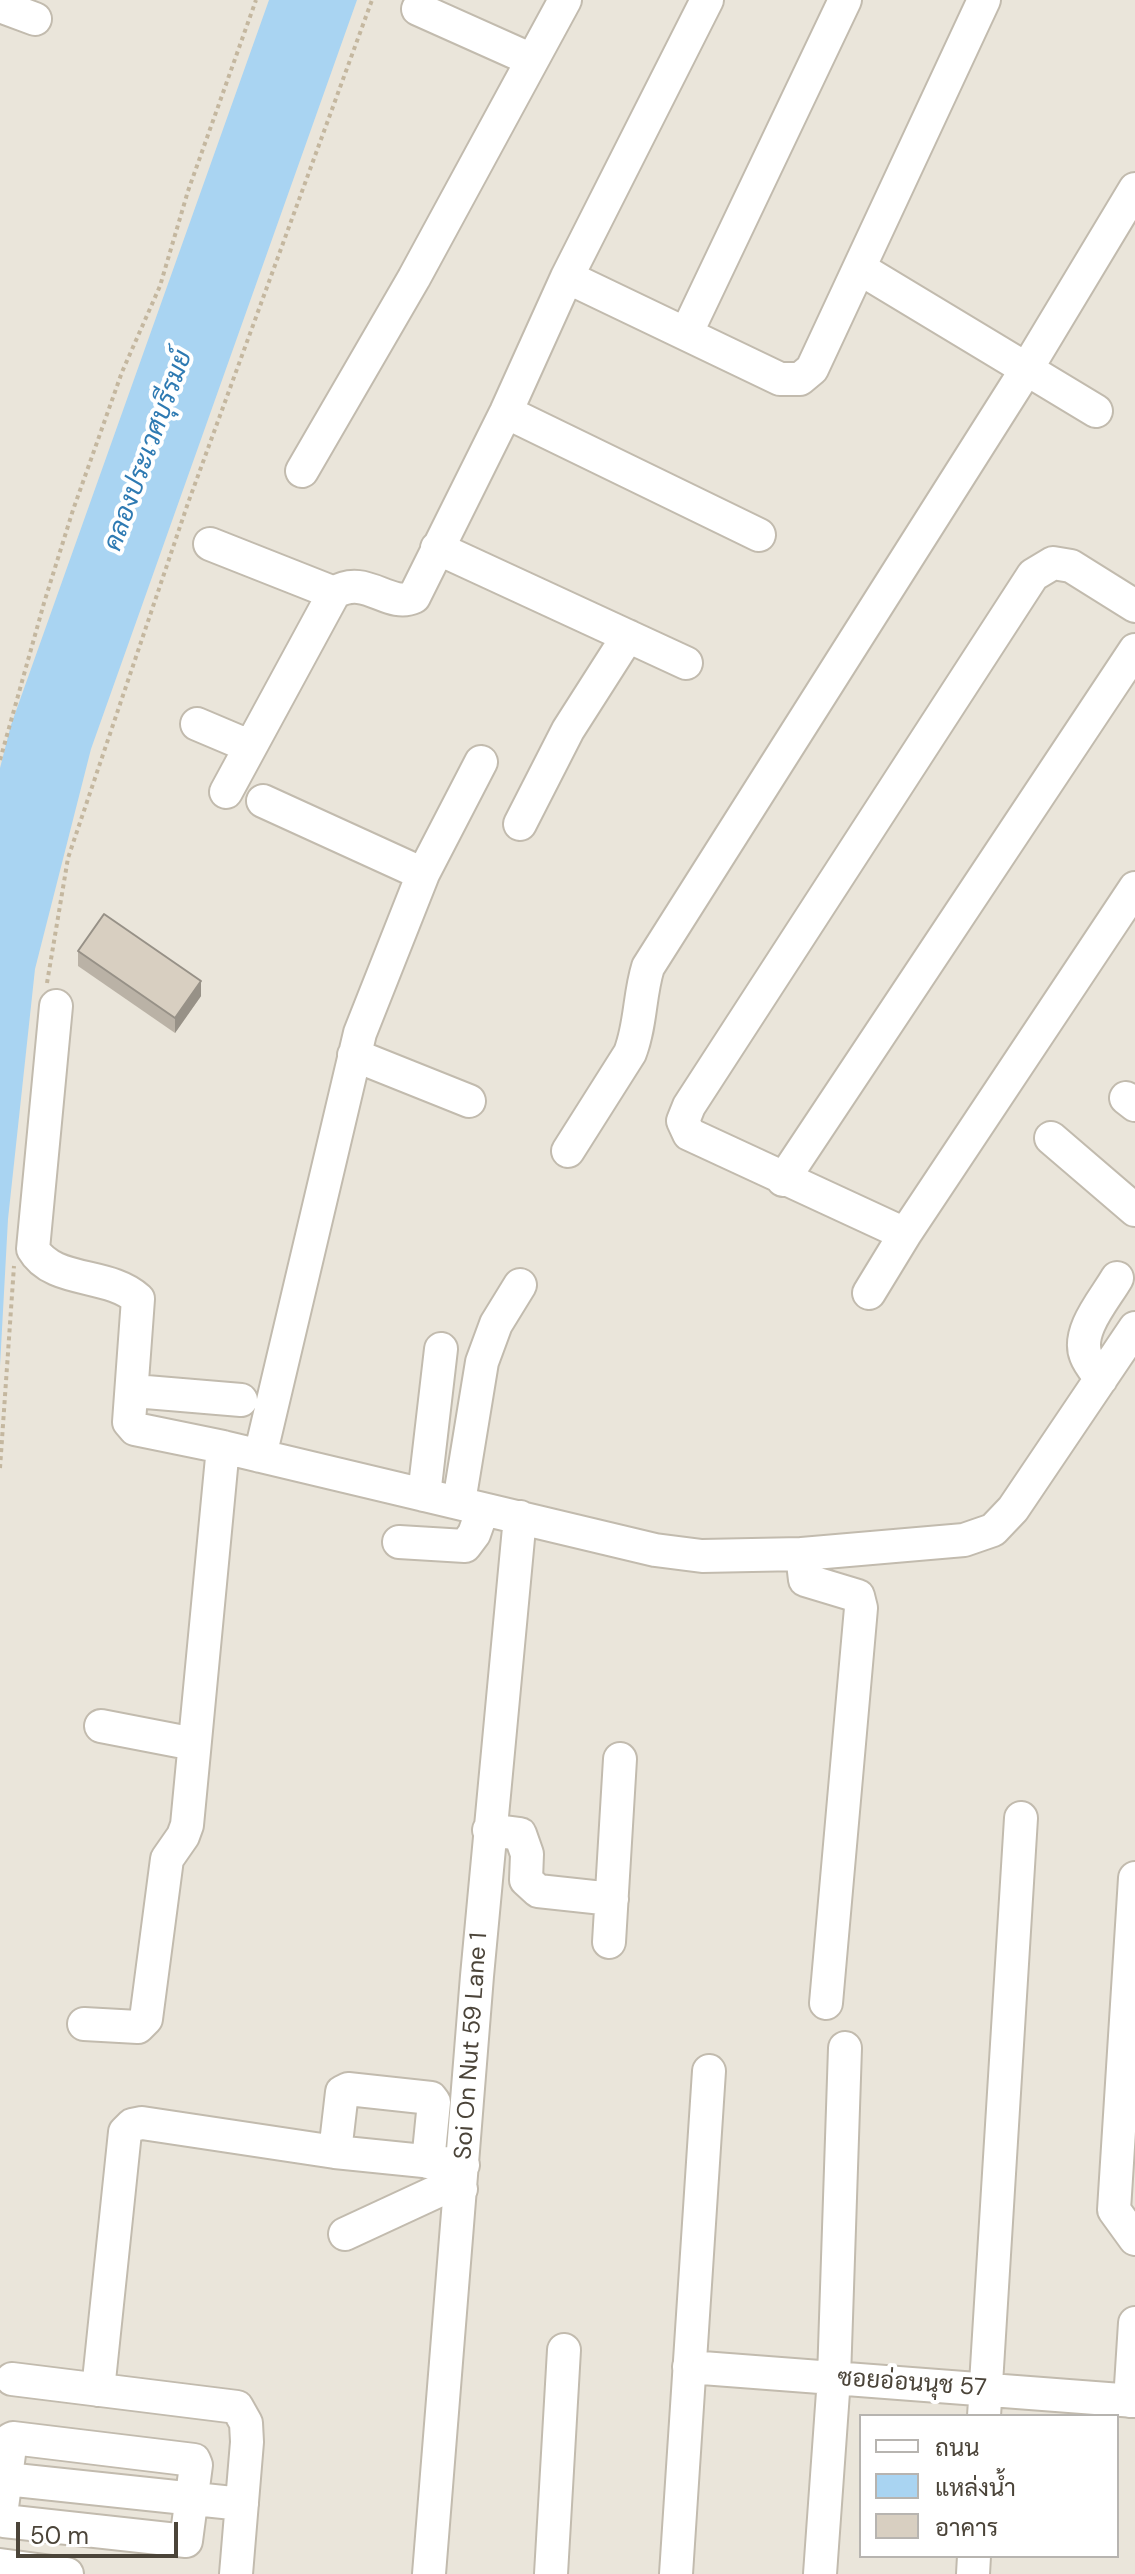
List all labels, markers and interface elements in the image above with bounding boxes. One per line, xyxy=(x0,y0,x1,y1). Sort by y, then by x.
water label: คลองประเวศบุรีรมย์ xyxy=(98,346,200,556)
street label: Soi On Nut 59 Lane 1 xyxy=(450,1932,494,2160)
street label: ซอยอ่อนนุช 57 xyxy=(837,2364,987,2404)
legend xyxy=(859,2414,1119,2558)
text: ถนน xyxy=(935,2432,980,2463)
text: แหล่งน้ำ xyxy=(935,2472,1016,2503)
scale bar xyxy=(20,2506,182,2556)
text: อาคาร xyxy=(935,2512,998,2543)
text: 50 m xyxy=(30,2520,89,2551)

